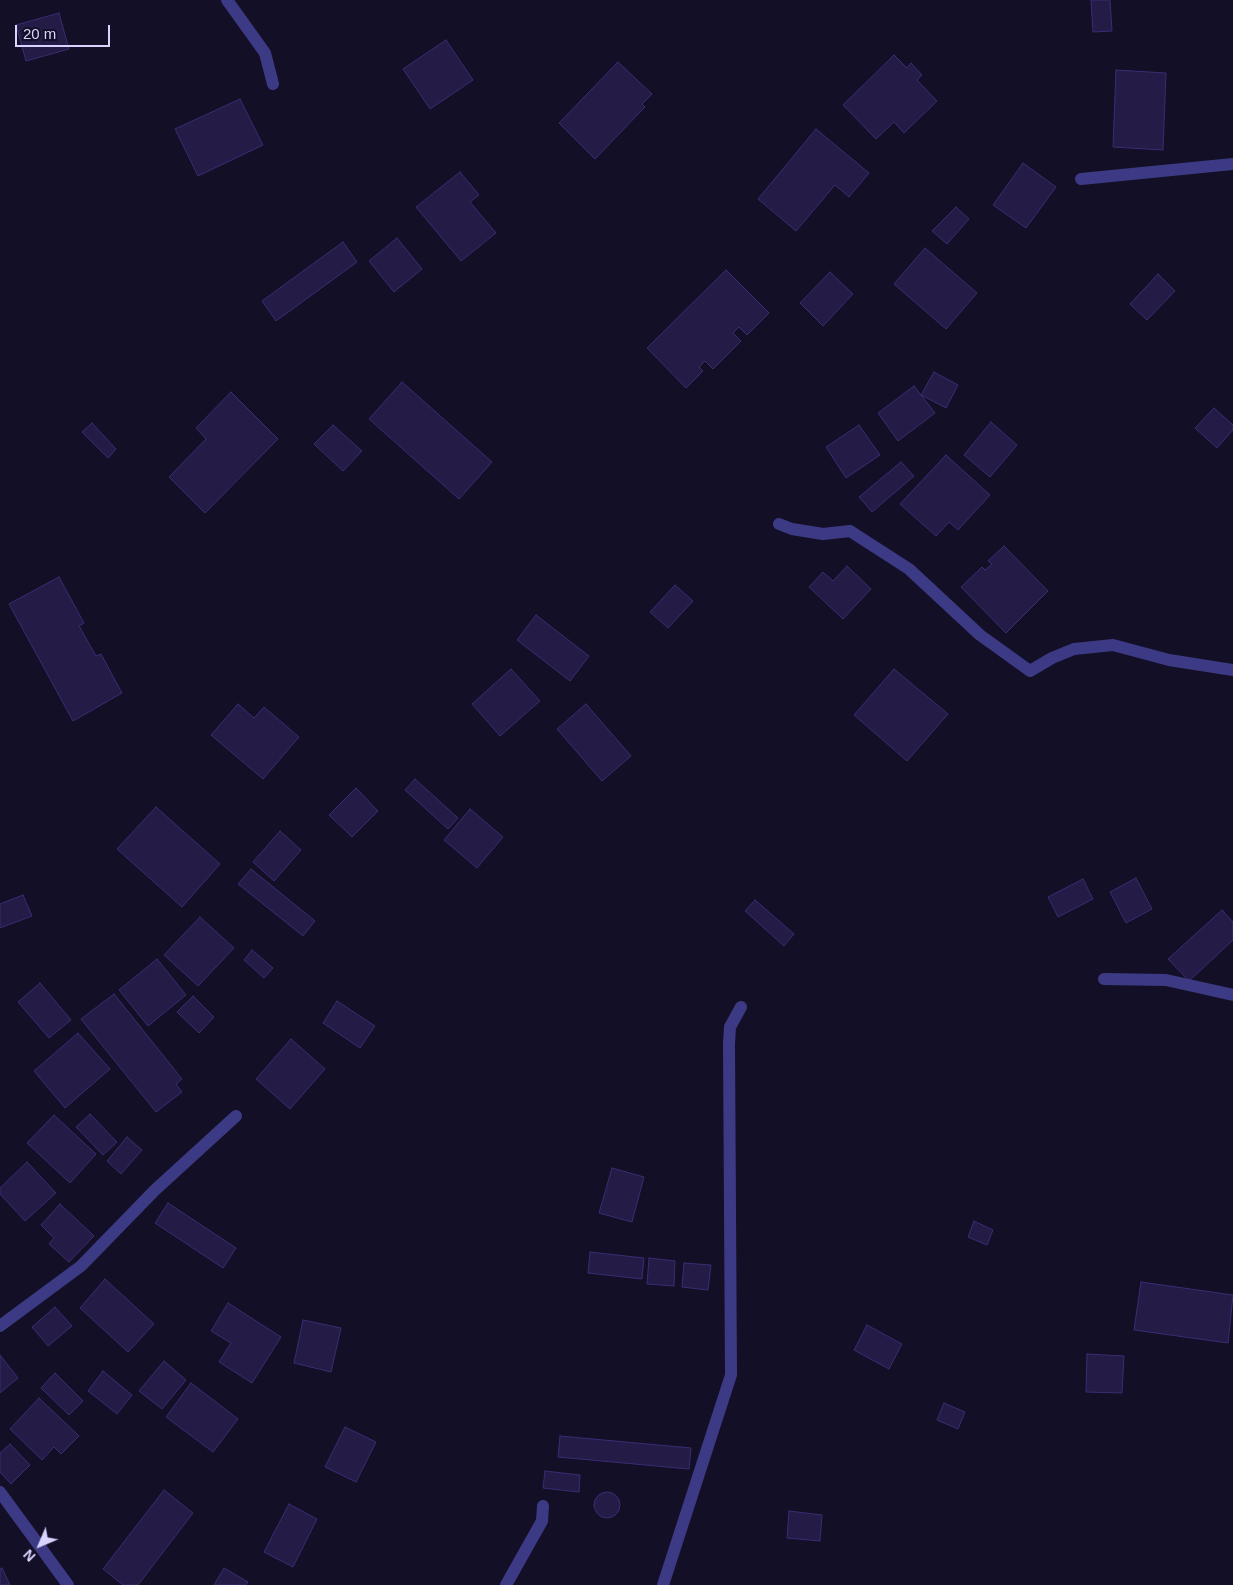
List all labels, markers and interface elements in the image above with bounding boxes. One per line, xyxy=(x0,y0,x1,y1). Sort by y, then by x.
scale bar xyxy=(18,15,112,47)
text: 20 m xyxy=(23,25,56,42)
north arrow xyxy=(15,1520,65,1570)
text: N xyxy=(20,1546,39,1565)

